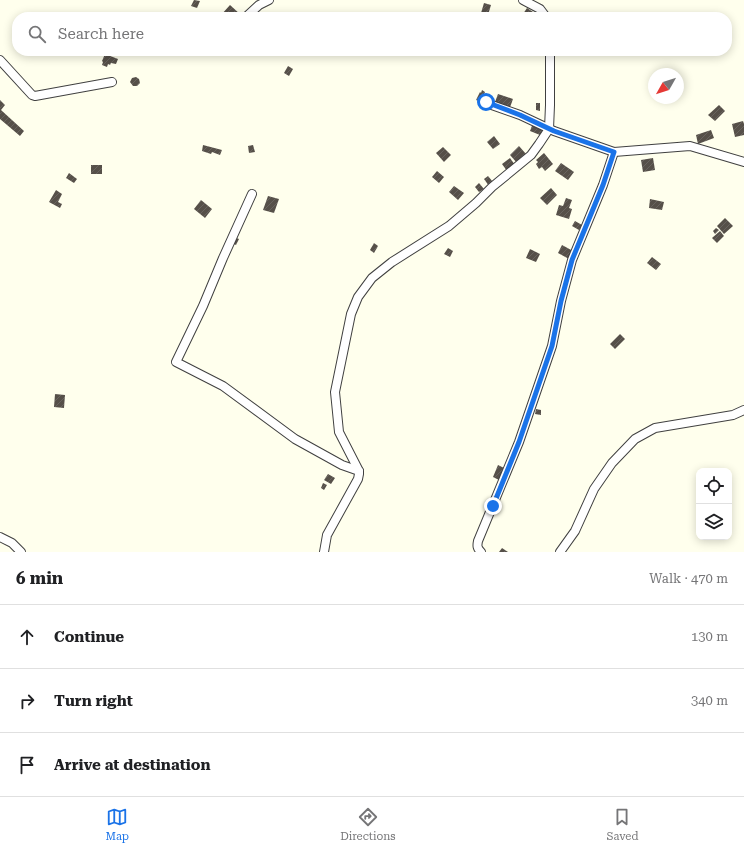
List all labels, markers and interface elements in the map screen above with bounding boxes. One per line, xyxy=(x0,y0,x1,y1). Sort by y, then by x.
search box xyxy=(12,12,732,56)
icon: search xyxy=(26,23,48,45)
text: Search here xyxy=(58,25,144,43)
north arrow xyxy=(648,68,684,104)
route start xyxy=(477,93,495,111)
map controls xyxy=(696,468,732,540)
button: locate xyxy=(696,468,732,504)
route end xyxy=(484,497,502,515)
button: layers xyxy=(696,504,732,540)
text: 6 min xyxy=(16,568,63,588)
text: Walk · 470 m xyxy=(649,571,728,586)
icon: ahead xyxy=(16,626,38,648)
text: Continue xyxy=(54,628,124,646)
text: 130 m xyxy=(691,629,728,644)
icon: right xyxy=(16,690,38,712)
text: Turn right xyxy=(54,692,133,710)
text: 340 m xyxy=(691,693,728,708)
icon: arrive xyxy=(16,754,38,776)
text: Arrive at destination xyxy=(54,756,210,774)
tab: Map xyxy=(106,806,129,843)
tab: Directions xyxy=(340,806,395,843)
tab: Saved xyxy=(607,806,638,843)

